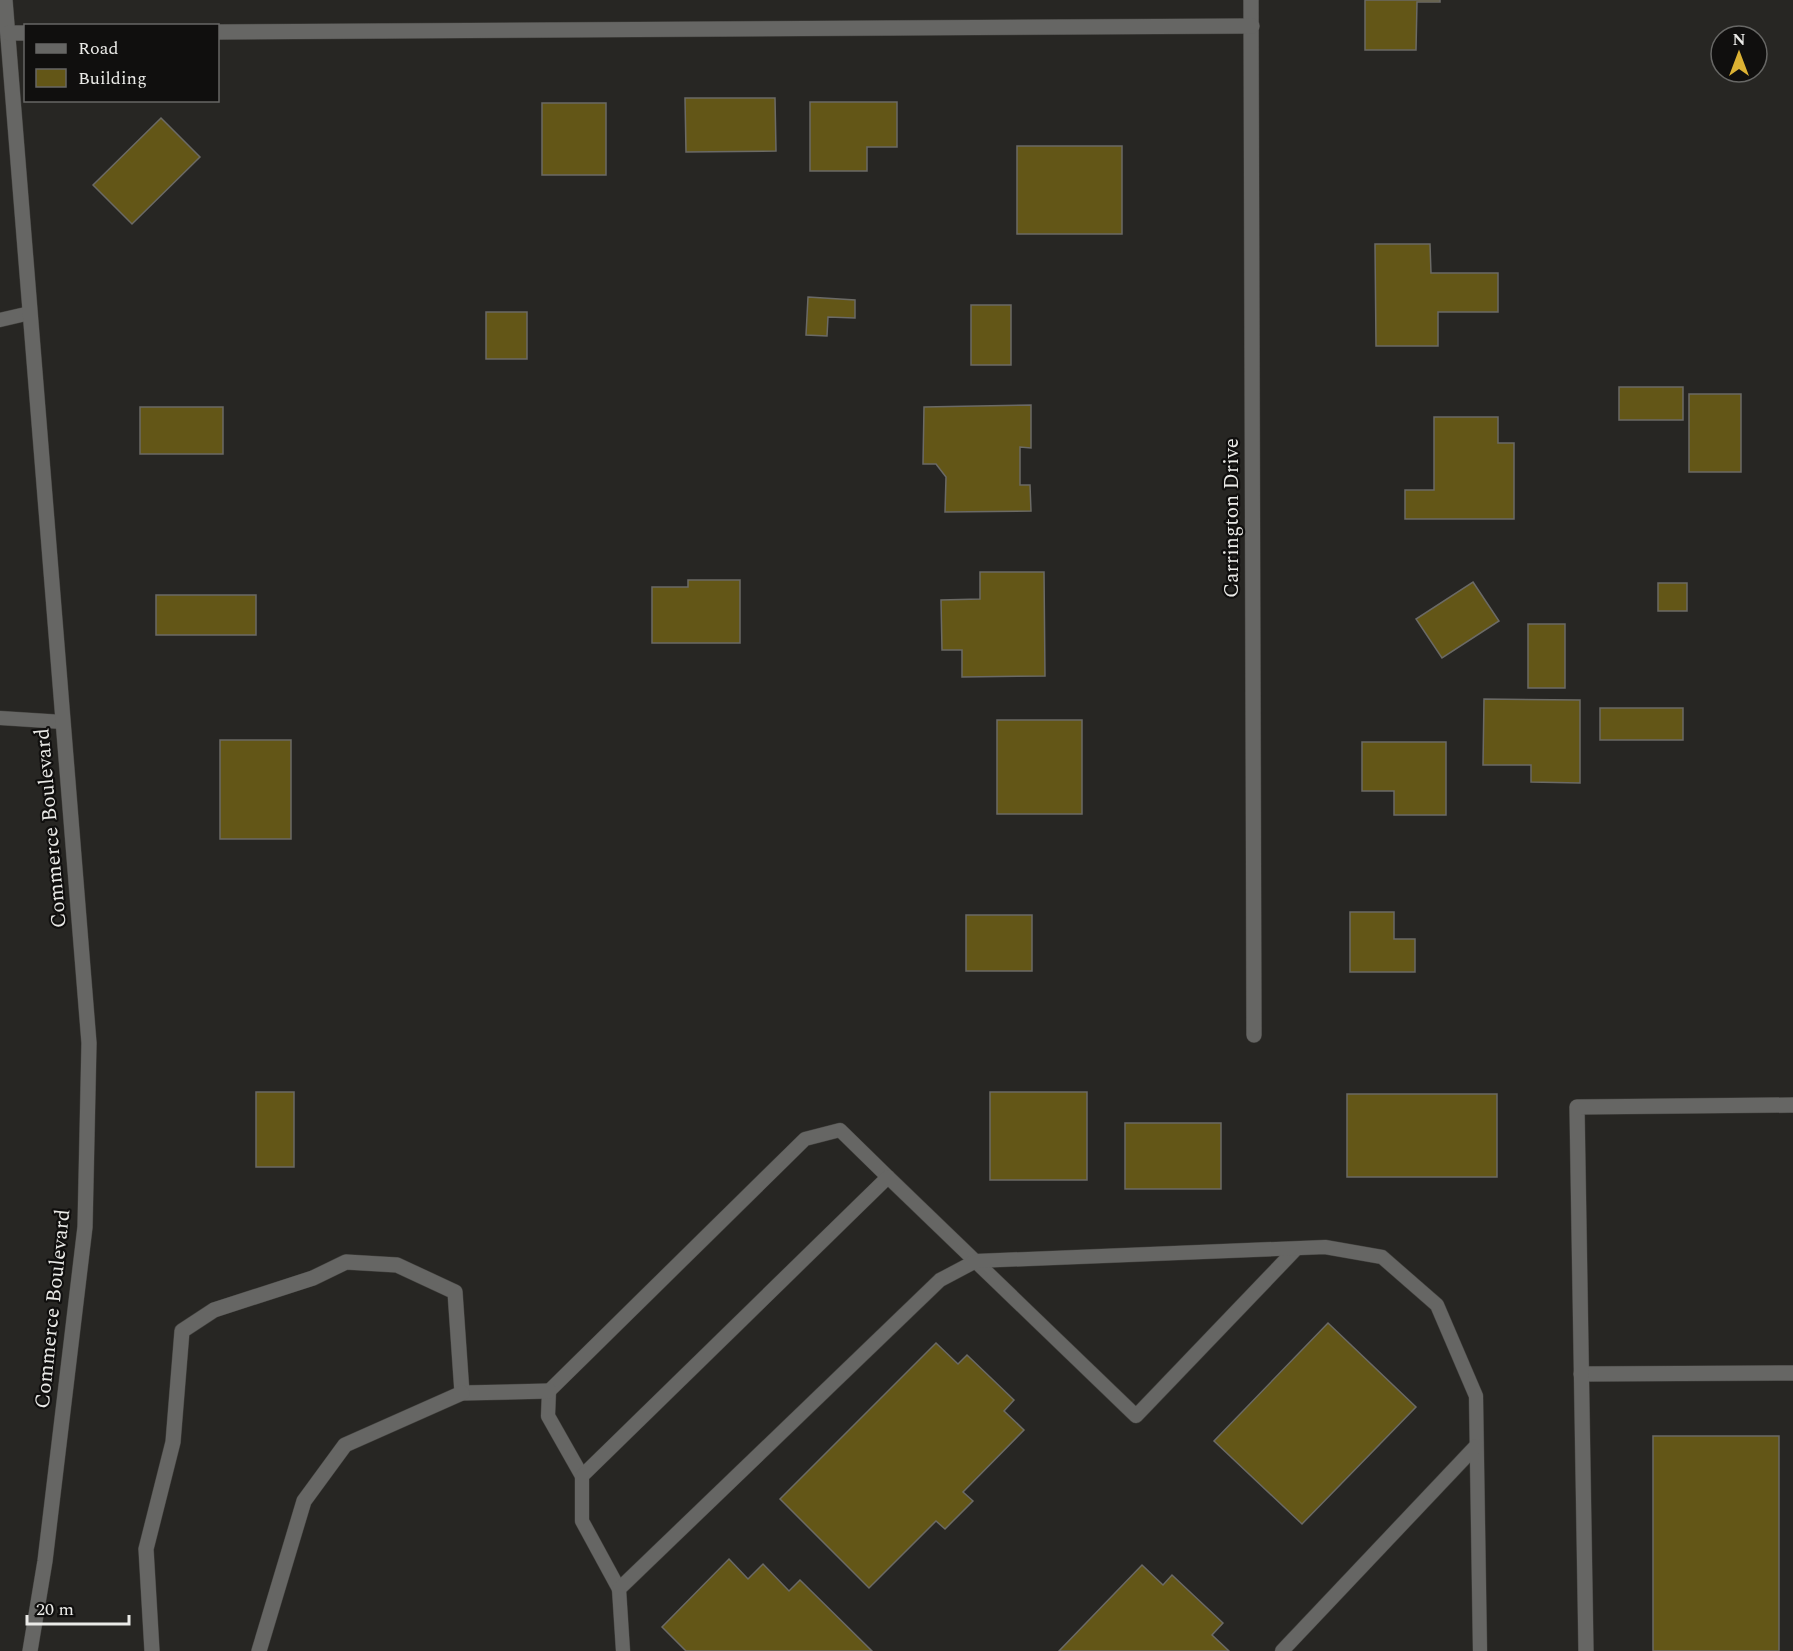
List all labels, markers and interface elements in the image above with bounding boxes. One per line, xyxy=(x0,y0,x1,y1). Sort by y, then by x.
legend xyxy=(24,24,219,102)
north arrow xyxy=(1709,24,1769,84)
text: N xyxy=(1732,28,1746,52)
text: Road xyxy=(78,35,119,62)
text: Building xyxy=(78,65,147,92)
street label: Carrington Drive xyxy=(1216,438,1248,598)
street label: Commerce Boulevard xyxy=(26,727,76,929)
street label: Commerce Boulevard xyxy=(27,1208,79,1410)
scale bar xyxy=(27,1588,129,1626)
text: 20 m xyxy=(36,1596,74,1623)

